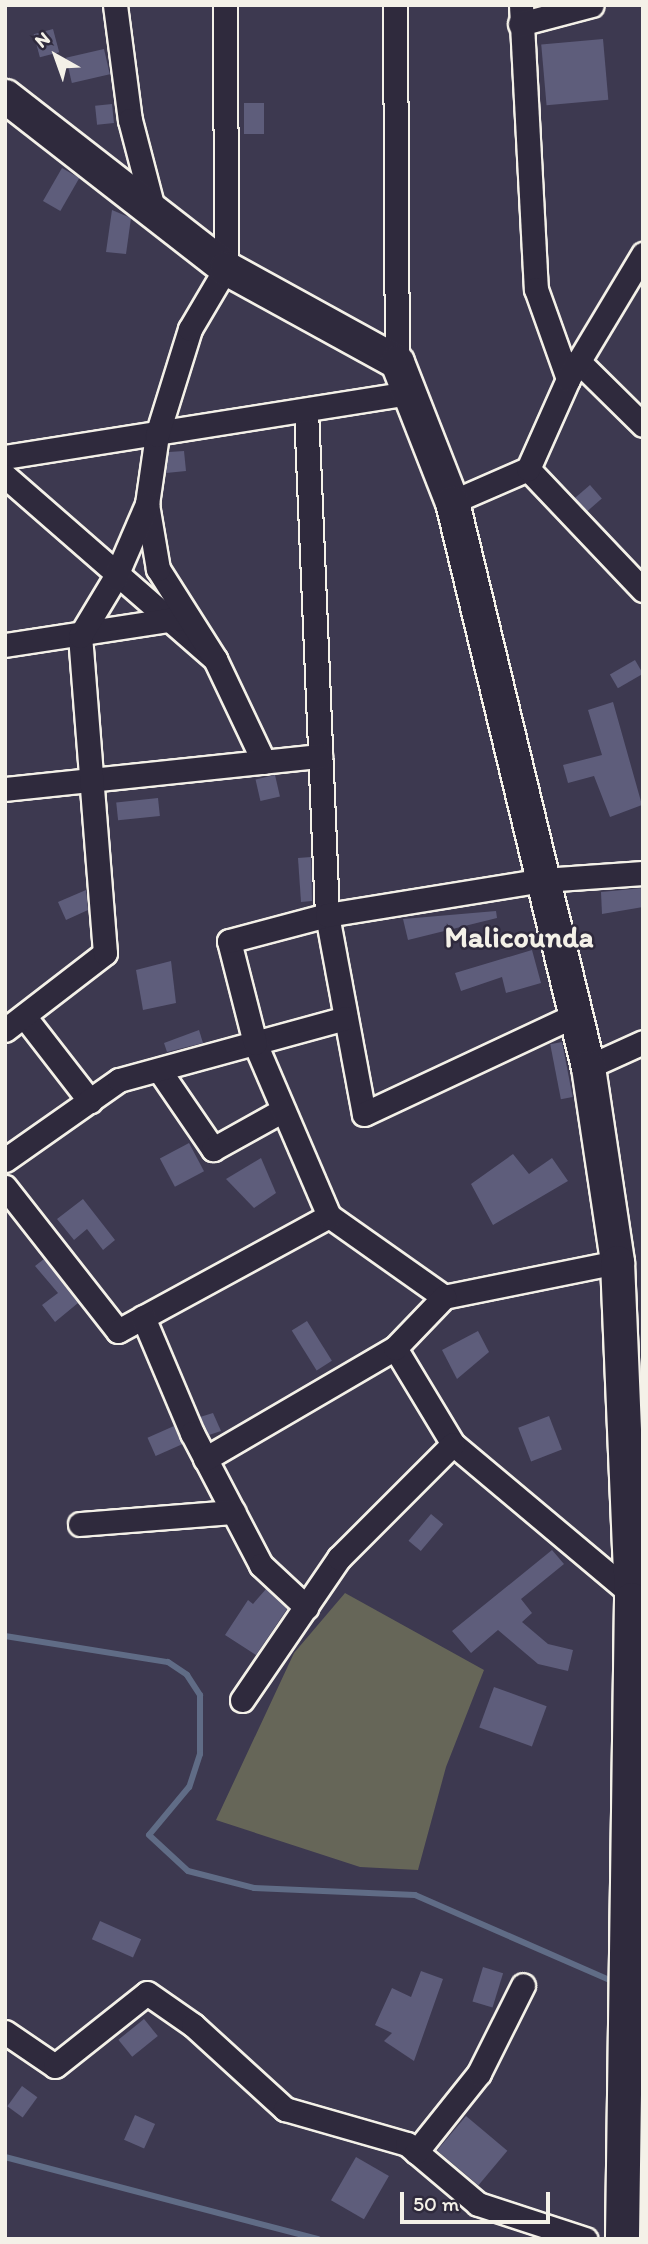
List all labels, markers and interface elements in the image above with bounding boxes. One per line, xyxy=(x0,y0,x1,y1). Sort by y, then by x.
north arrow xyxy=(21,21,91,91)
text: N xyxy=(30,27,54,52)
district label: Malicounda xyxy=(444,919,594,955)
scale bar xyxy=(403,2178,554,2222)
text: 50 m xyxy=(413,2191,459,2216)

